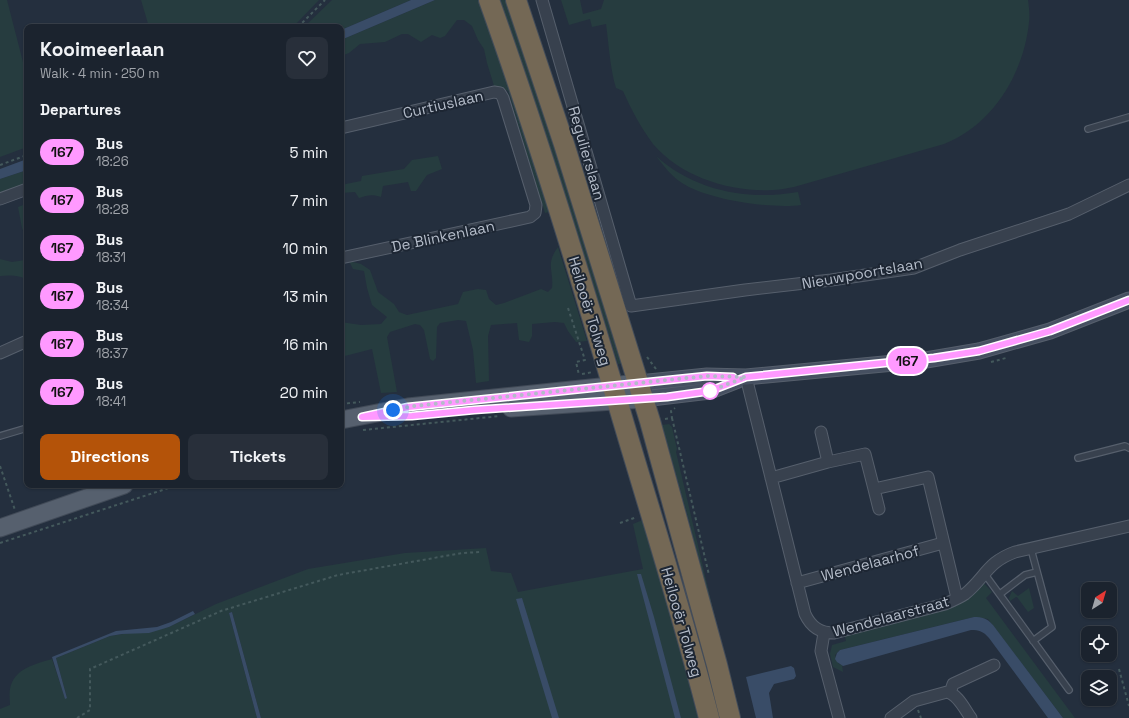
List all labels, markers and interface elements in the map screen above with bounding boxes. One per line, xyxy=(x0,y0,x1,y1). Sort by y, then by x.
text: Kooimeerlaan xyxy=(40,37,164,62)
button: heart xyxy=(286,37,328,79)
text: Walk · 4 min · 250 m xyxy=(40,65,159,82)
street label: Curtiuslaan xyxy=(401,85,485,123)
text: Departures xyxy=(40,100,121,119)
street label: Regulierslaan xyxy=(565,104,609,202)
text: Bus xyxy=(96,134,123,153)
text: 167 xyxy=(51,143,73,161)
text: 5 min xyxy=(289,143,328,162)
text: 18:26 xyxy=(96,153,129,170)
text: Bus xyxy=(96,182,123,201)
text: 167 xyxy=(51,191,73,209)
text: 7 min xyxy=(290,191,328,210)
text: 18:28 xyxy=(96,201,129,218)
street label: De Blinkenlaan xyxy=(390,216,496,256)
text: Bus xyxy=(96,230,123,249)
text: 167 xyxy=(51,239,73,257)
text: 10 min xyxy=(282,239,328,258)
text: 18:31 xyxy=(96,249,126,266)
street label: Nieuwpoortslaan xyxy=(800,253,924,293)
street label: Heilooër Tolweg xyxy=(564,254,616,368)
text: Bus xyxy=(96,278,123,297)
text: 167 xyxy=(51,287,73,305)
text: 13 min xyxy=(283,287,328,306)
text: 18:34 xyxy=(96,297,129,314)
text: Bus xyxy=(96,326,123,345)
text: 167 xyxy=(51,335,73,353)
text: 16 min xyxy=(283,335,328,354)
text: 18:37 xyxy=(96,345,128,362)
line badge: 167 xyxy=(884,348,930,374)
text: 167 xyxy=(896,352,918,370)
text: Bus xyxy=(96,374,123,393)
unlabelled marker xyxy=(701,382,719,400)
text: 167 xyxy=(51,383,73,401)
text: 20 min xyxy=(280,383,328,402)
text: 18:41 xyxy=(96,393,126,410)
your location xyxy=(383,400,403,420)
button: Directions xyxy=(40,434,180,480)
button: Tickets xyxy=(188,434,328,480)
street label: Wendelaarhof xyxy=(819,541,922,585)
street label: Heilooër Tolweg xyxy=(657,565,707,679)
north arrow xyxy=(1081,582,1117,618)
map controls xyxy=(1081,582,1117,706)
street label: Wendelaarstraat xyxy=(831,591,951,641)
button: locate xyxy=(1081,626,1117,662)
button: layers xyxy=(1081,670,1117,706)

